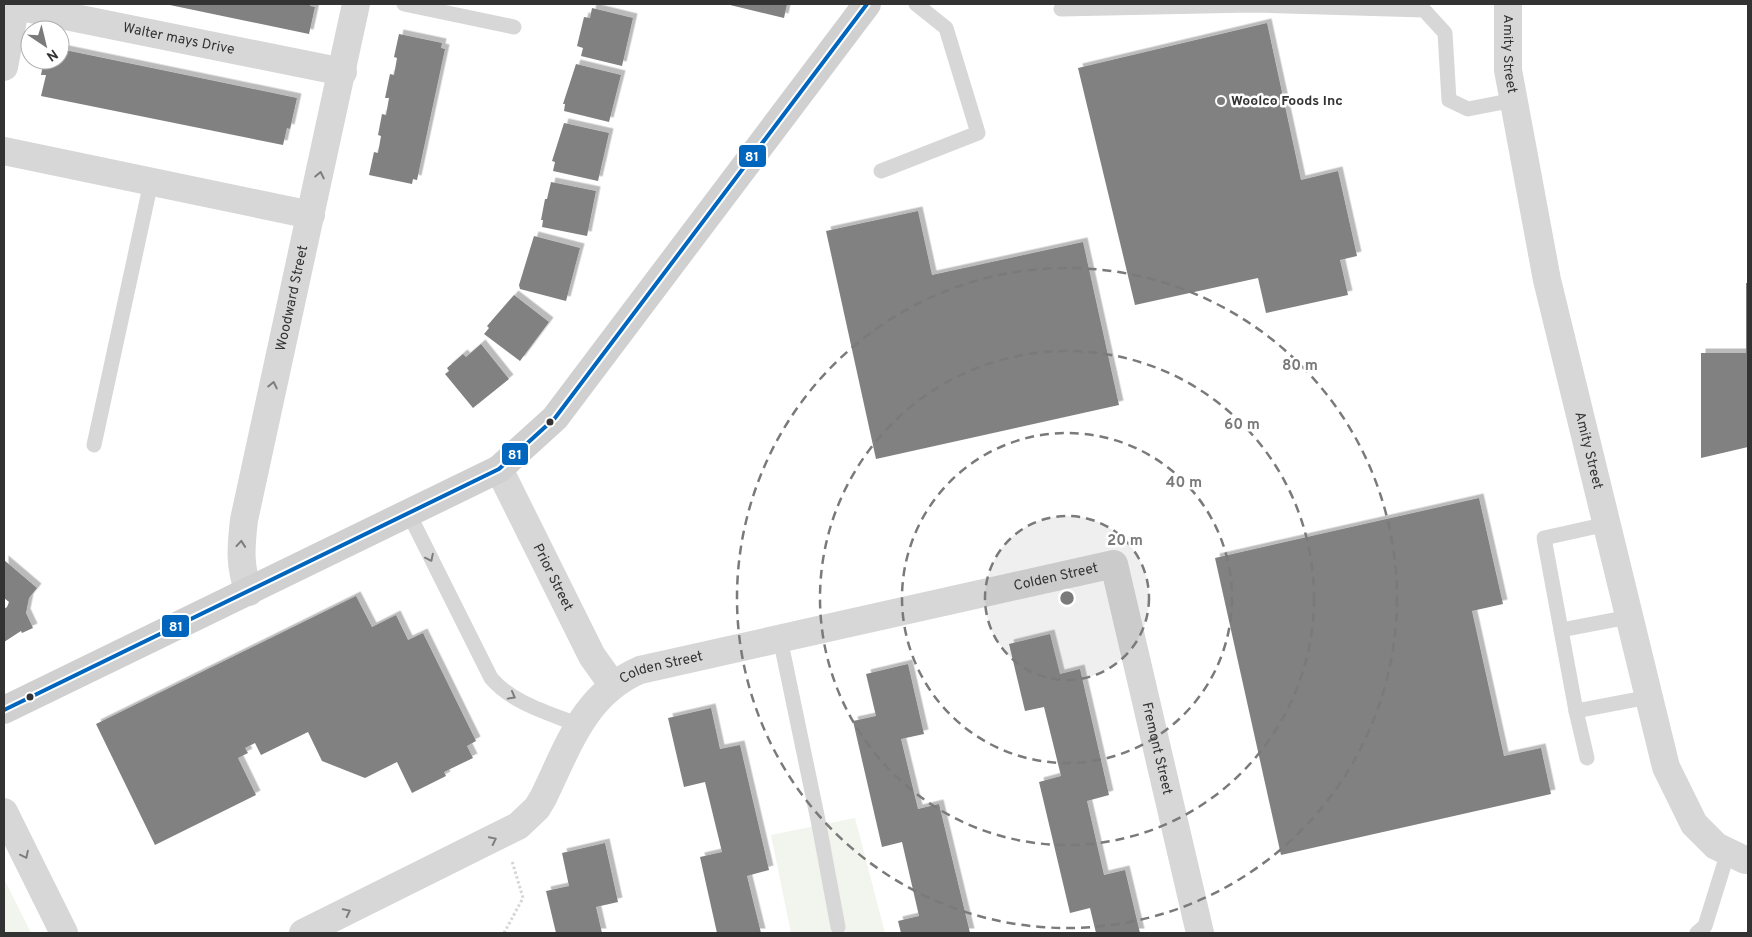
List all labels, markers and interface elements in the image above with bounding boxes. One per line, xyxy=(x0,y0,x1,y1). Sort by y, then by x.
street label: Amity Street xyxy=(1499,14,1521,95)
street label: Walter mays Drive xyxy=(121,19,236,58)
north arrow xyxy=(20,20,70,70)
text: N xyxy=(43,45,61,64)
place label: Woolco Foods Inc xyxy=(1231,93,1343,110)
marker: Woolco Foods Inc xyxy=(1215,95,1227,107)
line badge: 81 xyxy=(738,144,767,168)
text: 81 xyxy=(745,149,759,166)
one-way arrow xyxy=(314,171,325,180)
street label: Woodward Street xyxy=(272,244,312,353)
text: 80 m xyxy=(1282,357,1318,376)
one-way arrow xyxy=(268,381,278,390)
street label: Amity Street xyxy=(1571,410,1606,491)
text: 60 m xyxy=(1224,416,1260,435)
unlabelled marker xyxy=(545,417,555,427)
line badge: 81 xyxy=(501,442,529,466)
text: 81 xyxy=(508,447,522,464)
text: 40 m xyxy=(1166,474,1202,493)
text: 20 m xyxy=(1107,532,1143,551)
one-way arrow xyxy=(235,540,246,548)
street label: Prior Street xyxy=(529,541,577,614)
one-way arrow xyxy=(424,553,434,562)
street label: Colden Street xyxy=(1012,559,1100,595)
centre of rings xyxy=(1058,589,1076,607)
line badge: 81 xyxy=(161,614,190,638)
text: 81 xyxy=(169,619,183,636)
street label: Colden Street xyxy=(616,648,704,688)
one-way arrow xyxy=(506,690,515,700)
unlabelled marker xyxy=(25,692,35,702)
street label: Fremont Street xyxy=(1138,701,1176,796)
one-way arrow xyxy=(488,836,497,846)
one-way arrow xyxy=(19,850,29,859)
one-way arrow xyxy=(342,908,351,918)

